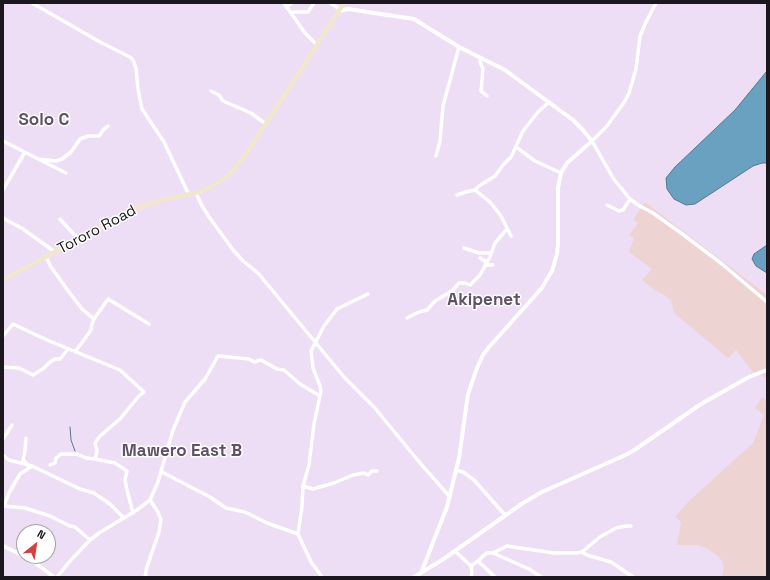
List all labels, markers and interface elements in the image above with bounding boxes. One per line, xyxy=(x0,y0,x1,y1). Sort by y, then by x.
district label: Solo C xyxy=(19,110,69,130)
street label: Tororo Road xyxy=(55,202,139,258)
district label: Akipenet xyxy=(447,290,521,310)
district label: Mawero East B xyxy=(122,441,242,461)
north arrow xyxy=(16,524,56,564)
text: N xyxy=(35,527,48,542)

